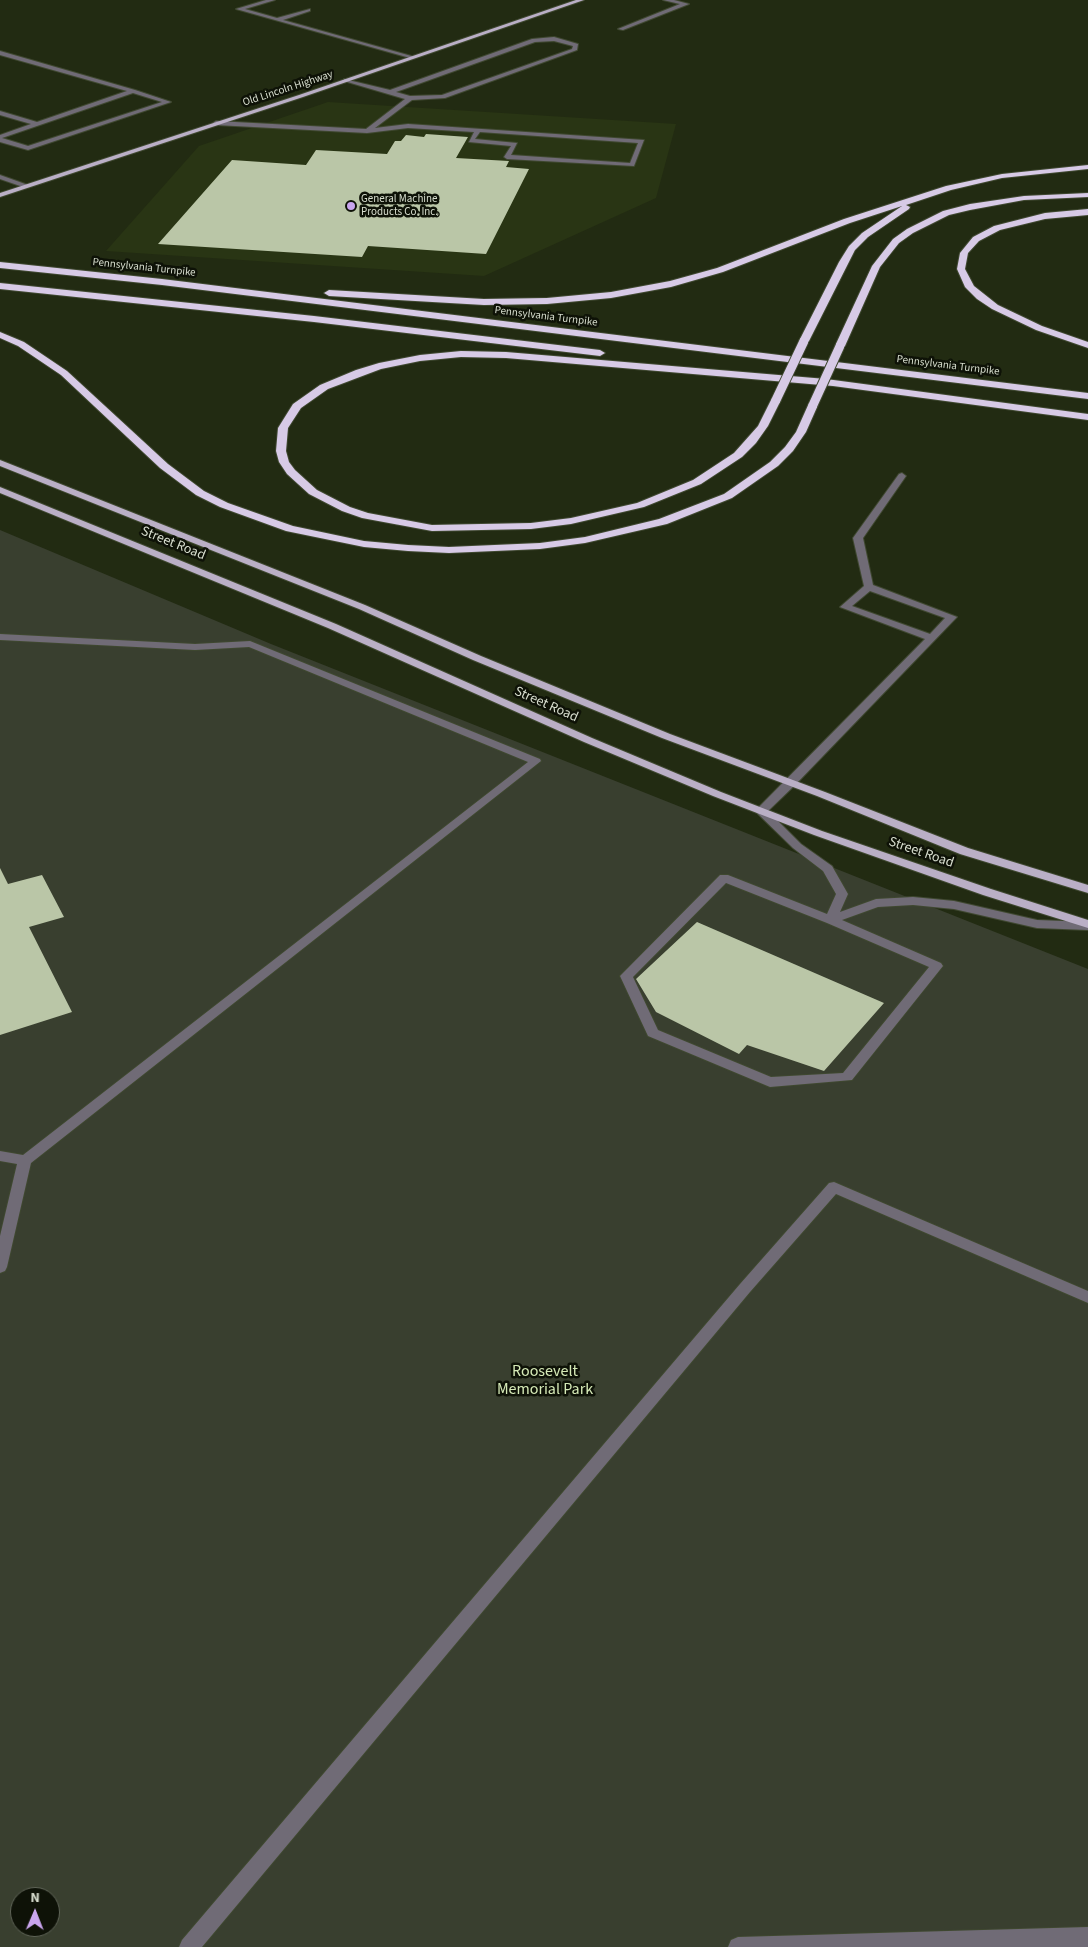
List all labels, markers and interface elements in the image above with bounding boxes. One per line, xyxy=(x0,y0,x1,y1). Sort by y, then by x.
street label: Old Lincoln Highway xyxy=(241,68,335,110)
place label: General Machine Products Co. Inc. xyxy=(361,193,438,219)
marker: General Machine Products Co. Inc. xyxy=(345,200,357,212)
street label: Pennsylvania Turnpike xyxy=(92,256,196,280)
street label: Pennsylvania Turnpike xyxy=(494,304,598,330)
street label: Pennsylvania Turnpike xyxy=(896,353,1000,379)
street label: Street Road xyxy=(138,523,208,565)
street label: Street Road xyxy=(512,684,580,726)
street label: Street Road xyxy=(886,834,956,872)
park label: Roosevelt Memorial Park xyxy=(497,1362,593,1400)
north arrow xyxy=(10,1887,60,1937)
text: N xyxy=(30,1888,40,1908)

